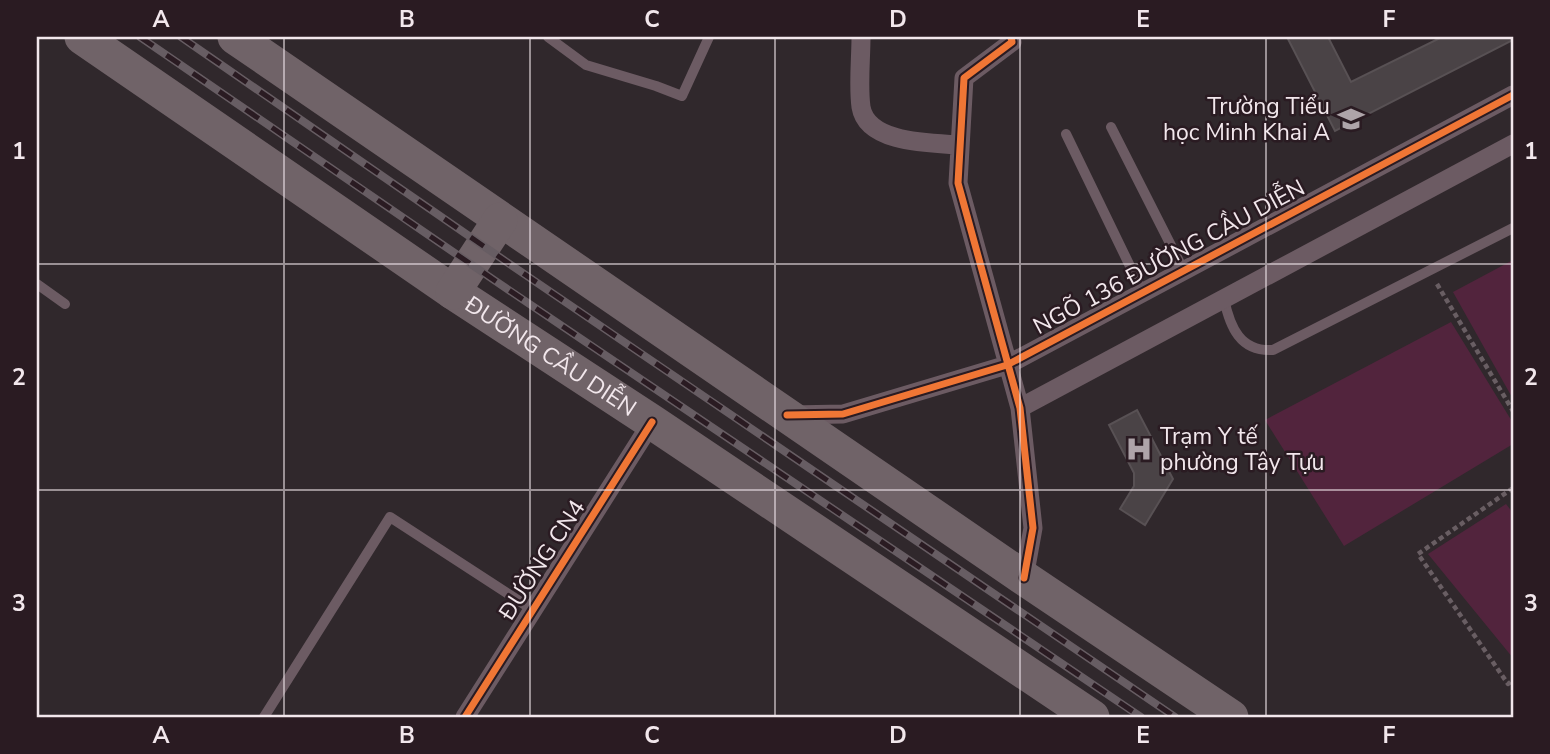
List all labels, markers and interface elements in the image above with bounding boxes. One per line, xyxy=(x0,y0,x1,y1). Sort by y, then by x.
text: A xyxy=(152,4,170,35)
text: B xyxy=(399,4,415,35)
text: C xyxy=(644,4,660,35)
text: D xyxy=(889,4,907,35)
text: E xyxy=(1136,4,1150,35)
text: F xyxy=(1383,4,1396,35)
place label: Trường Tiểu học Minh Khai A xyxy=(1163,91,1330,148)
school or university icon: Trường Tiểu học Minh Khai A xyxy=(1336,104,1366,134)
text: 1 xyxy=(12,136,26,167)
text: 1 xyxy=(1524,136,1538,167)
street label: NGÕ 136 ĐƯỜNG CẦU DIỄN xyxy=(1027,170,1310,342)
street label: ĐƯỜNG CẦU DIỄN xyxy=(458,288,643,423)
text: 2 xyxy=(12,362,26,393)
text: 2 xyxy=(1524,362,1538,393)
place label: Trạm Y tế phường Tây Tựu xyxy=(1160,421,1325,478)
hospital icon: Trạm Y tế phường Tây Tựu xyxy=(1124,434,1154,464)
street label: ĐƯỜNG CN4 xyxy=(491,494,592,627)
text: 3 xyxy=(12,588,26,619)
text: 3 xyxy=(1524,588,1538,619)
text: A xyxy=(152,720,170,751)
text: B xyxy=(399,720,415,751)
text: C xyxy=(644,720,660,751)
text: D xyxy=(889,720,907,751)
text: E xyxy=(1136,720,1150,751)
text: F xyxy=(1383,720,1396,751)

